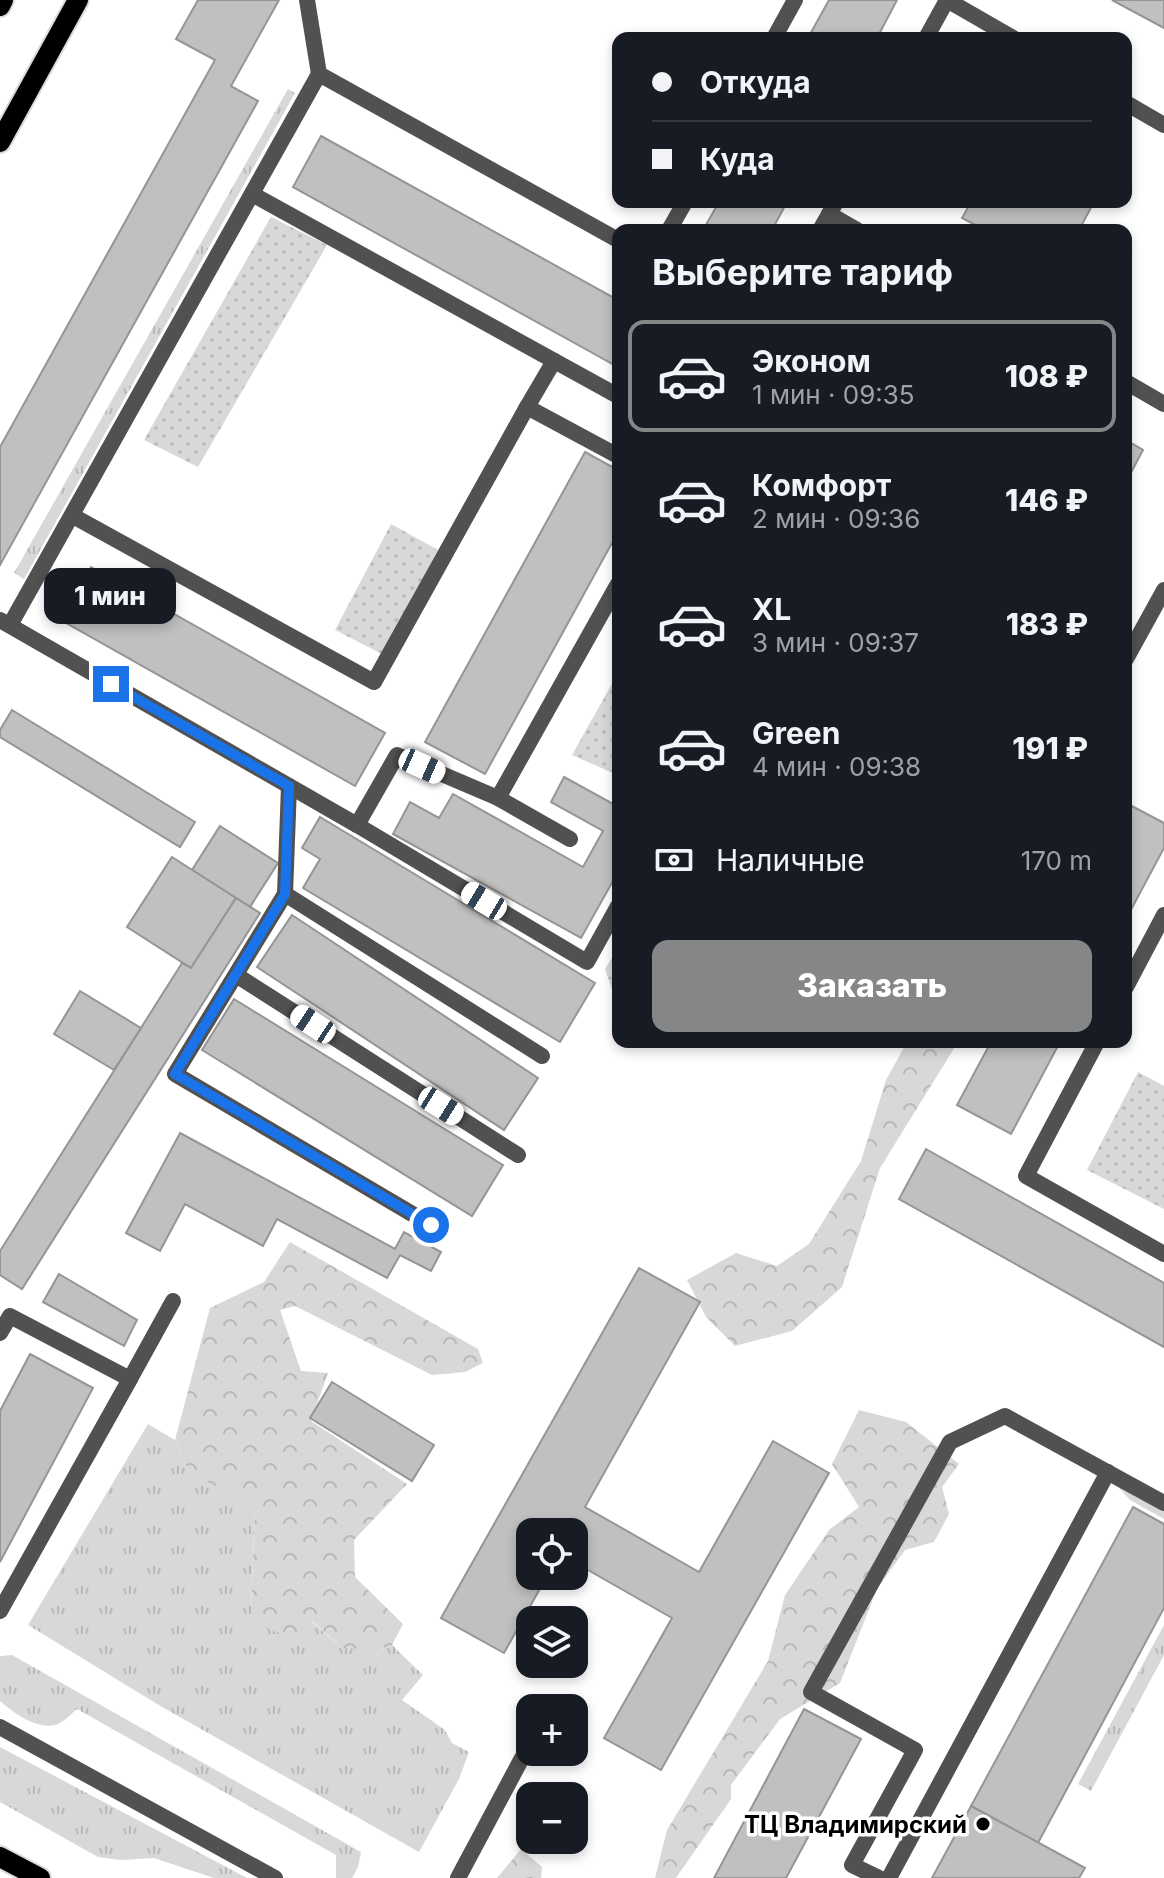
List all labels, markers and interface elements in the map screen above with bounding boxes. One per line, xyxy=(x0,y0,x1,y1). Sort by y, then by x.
text: Откуда xyxy=(700,64,811,100)
text: Куда xyxy=(700,141,775,177)
text: Выберите тариф xyxy=(652,250,953,294)
icon: car xyxy=(656,340,728,412)
text: Эконом xyxy=(752,343,871,379)
text: 108 ₽ xyxy=(1005,358,1088,394)
text: 1 мин · 09:35 xyxy=(752,379,915,410)
icon: car xyxy=(656,464,728,536)
text: Комфорт xyxy=(752,467,891,503)
text: 146 ₽ xyxy=(1005,482,1088,518)
text: 2 мин · 09:36 xyxy=(752,503,920,534)
callout: 1 мин xyxy=(45,568,177,624)
text: 1 мин xyxy=(74,580,146,611)
icon: car xyxy=(656,588,728,660)
text: XL xyxy=(752,591,791,627)
text: 183 ₽ xyxy=(1006,606,1088,642)
text: 3 мин · 09:37 xyxy=(752,627,919,658)
route end xyxy=(93,666,129,702)
icon: car xyxy=(656,712,728,784)
text: Green xyxy=(752,715,840,751)
text: 191 ₽ xyxy=(1012,730,1088,766)
car xyxy=(395,745,449,787)
text: 4 мин · 09:38 xyxy=(752,751,921,782)
icon: cash xyxy=(652,838,696,882)
text: Наличные xyxy=(716,842,865,878)
text: 170 m xyxy=(1021,845,1092,876)
car xyxy=(457,878,511,924)
button: Заказать xyxy=(652,940,1092,1032)
car xyxy=(286,1001,340,1047)
car xyxy=(414,1083,468,1129)
route start xyxy=(413,1207,449,1243)
map controls xyxy=(516,1518,588,1854)
button: locate xyxy=(516,1518,588,1590)
button: layers xyxy=(516,1606,588,1678)
button: + xyxy=(516,1694,588,1766)
button: − xyxy=(516,1782,588,1854)
place label: ТЦ Владимирский xyxy=(744,1810,967,1839)
marker: ТЦ Владимирский xyxy=(974,1815,992,1833)

